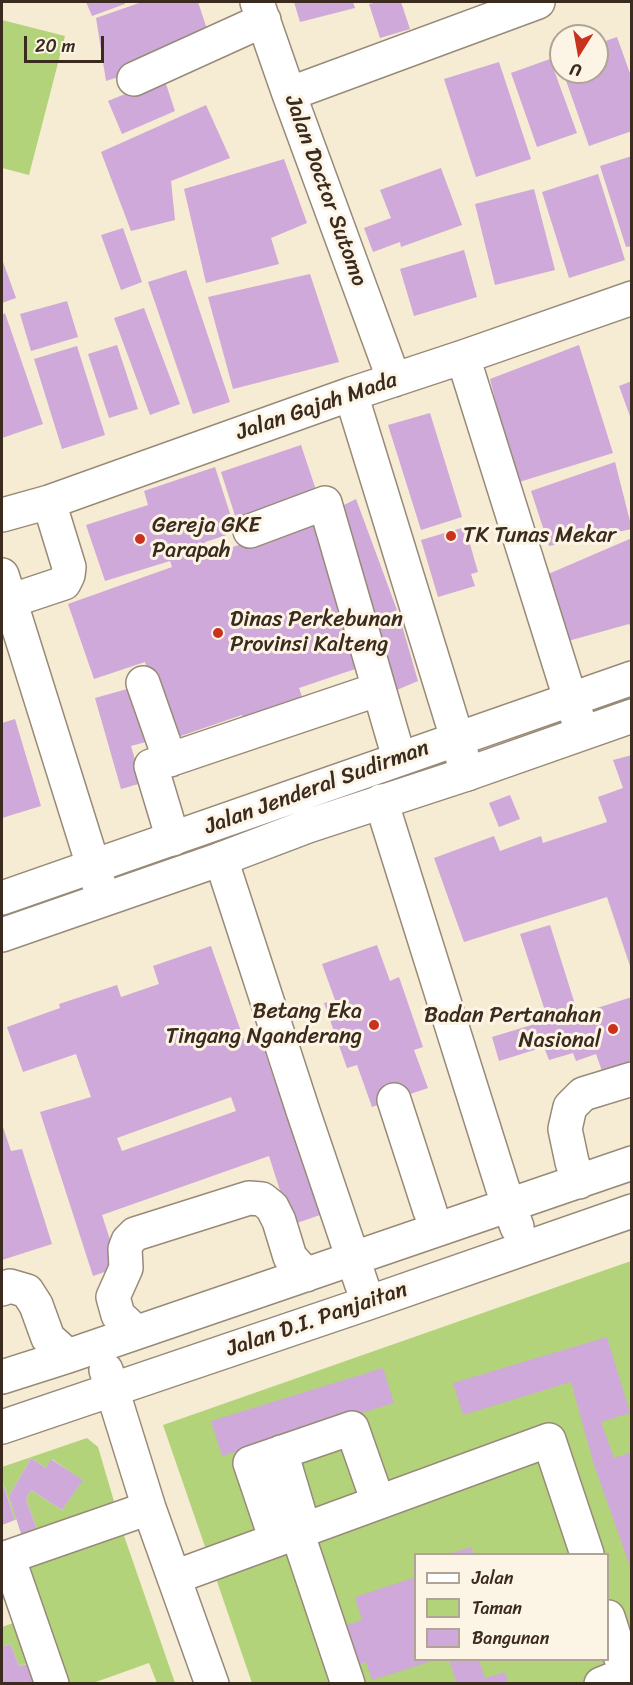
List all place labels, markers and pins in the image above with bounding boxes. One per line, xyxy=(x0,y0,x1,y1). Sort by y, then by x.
place label: Gereja GKE Parapah xyxy=(152,513,261,564)
place label: TK Tunas Mekar xyxy=(463,523,616,549)
marker: TK Tunas Mekar xyxy=(444,529,458,543)
marker: Gereja GKE Parapah xyxy=(133,532,147,546)
place label: Dinas Perkebunan Provinsi Kalteng xyxy=(230,607,403,658)
marker: Dinas Perkebunan Provinsi Kalteng xyxy=(211,626,225,640)
place label: Betang Eka Tingang Nganderang xyxy=(166,999,362,1050)
place label: Badan Pertanahan Nasional xyxy=(424,1003,601,1054)
marker: Betang Eka Tingang Nganderang xyxy=(367,1018,381,1032)
marker: Badan Pertanahan Nasional xyxy=(606,1022,620,1036)

